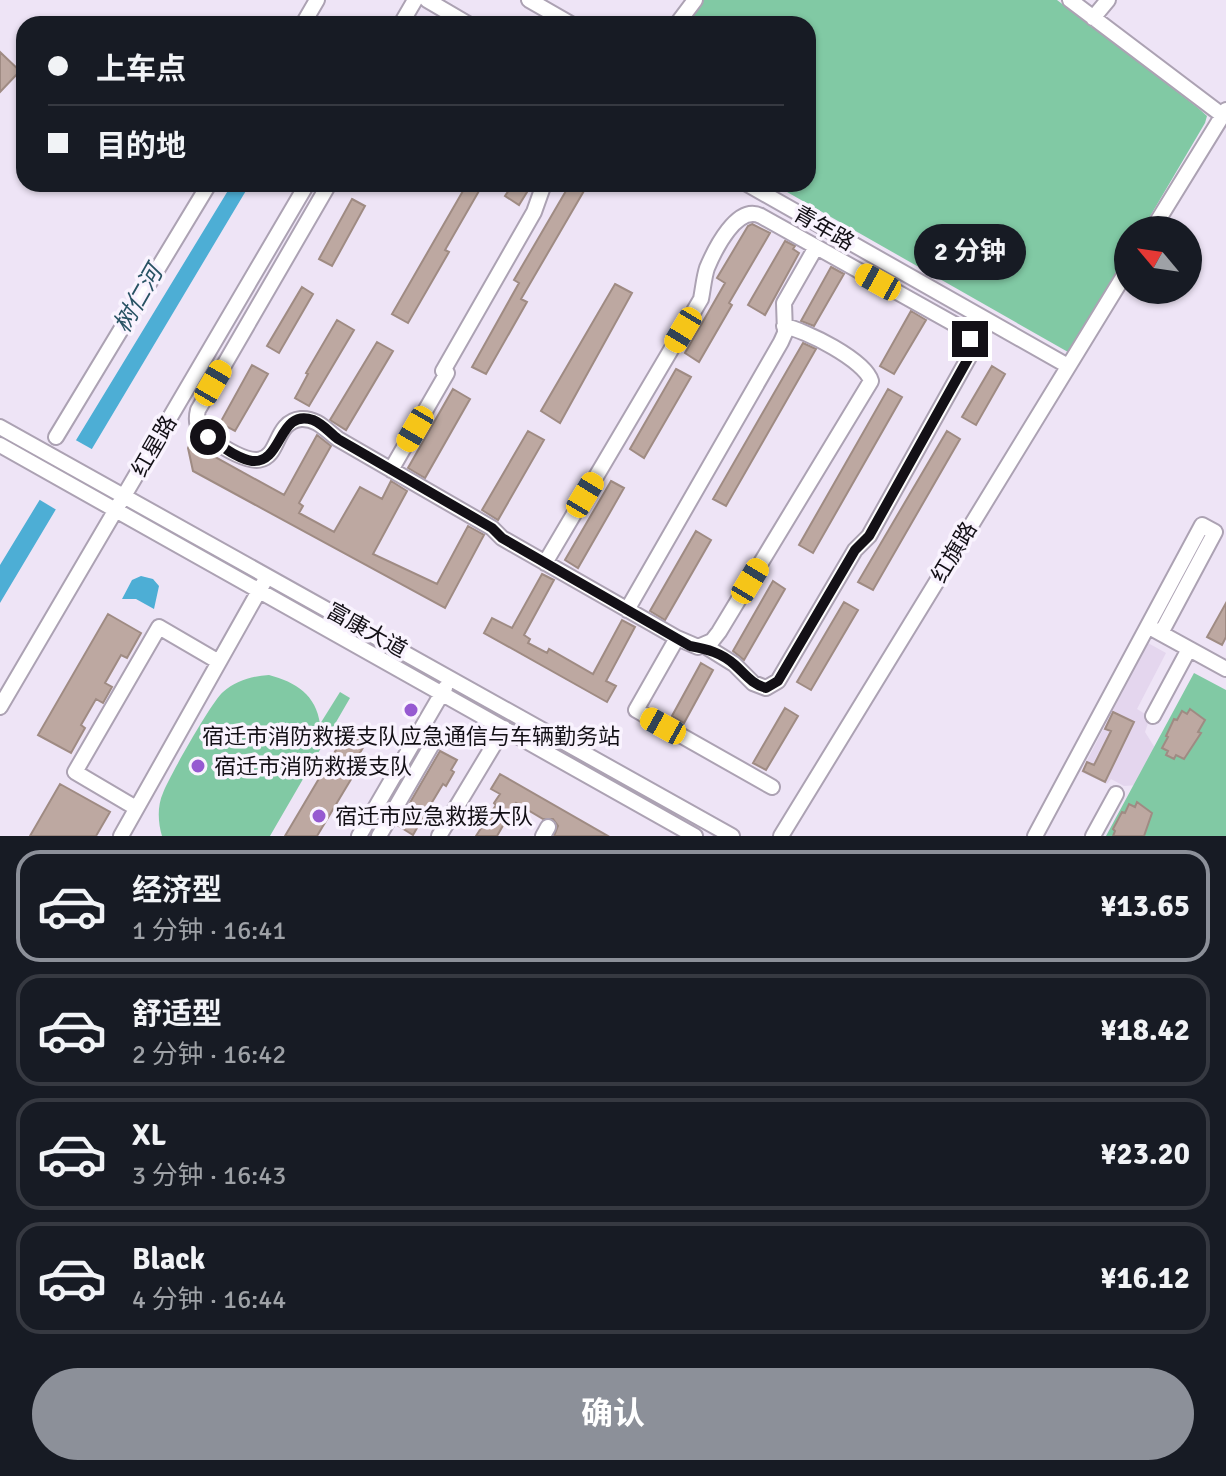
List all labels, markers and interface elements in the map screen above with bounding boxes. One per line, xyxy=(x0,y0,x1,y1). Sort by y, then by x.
text: 上车点 xyxy=(96,51,186,88)
text: 目的地 xyxy=(96,128,186,165)
street label: 青年路 xyxy=(789,200,859,256)
north arrow xyxy=(1114,216,1202,304)
map controls xyxy=(1114,216,1202,304)
callout: 2 分钟 xyxy=(914,223,1026,279)
text: 2 分钟 xyxy=(934,236,1006,268)
water label: 树仁河 xyxy=(107,257,171,338)
car xyxy=(851,260,905,304)
car xyxy=(660,303,706,357)
route end xyxy=(952,321,988,357)
car xyxy=(191,356,235,410)
car xyxy=(393,402,437,456)
street label: 红星路 xyxy=(126,411,182,481)
route start xyxy=(190,419,226,455)
car xyxy=(562,468,608,522)
street label: 红旗路 xyxy=(925,517,983,587)
car xyxy=(727,554,773,608)
street label: 富康大道 xyxy=(322,597,412,663)
marker: 宿迁市消防救援支队应急通信与车辆勤务站 xyxy=(402,701,420,719)
car xyxy=(636,704,690,748)
place label: 宿迁市消防救援支队应急通信与车辆勤务站 xyxy=(202,723,620,750)
place label: 宿迁市消防救援支队 xyxy=(214,753,412,780)
marker: 宿迁市消防救援支队 xyxy=(189,757,207,775)
place label: 宿迁市应急救援大队 xyxy=(335,803,533,830)
marker: 宿迁市应急救援大队 xyxy=(310,807,328,825)
icon: car xyxy=(36,870,108,942)
text: 经济型 xyxy=(132,872,222,909)
text: ¥13.65 xyxy=(1100,888,1190,925)
text: 1 分钟 · 16:41 xyxy=(132,915,286,947)
icon: car xyxy=(36,994,108,1066)
text: 舒适型 xyxy=(132,996,222,1033)
text: ¥18.42 xyxy=(1100,1012,1190,1049)
text: 2 分钟 · 16:42 xyxy=(132,1039,286,1071)
text: XL xyxy=(132,1117,166,1154)
icon: car xyxy=(36,1118,108,1190)
text: ¥23.20 xyxy=(1100,1136,1190,1173)
text: 3 分钟 · 16:43 xyxy=(132,1160,286,1192)
text: Black xyxy=(132,1241,205,1278)
icon: car xyxy=(36,1242,108,1314)
text: ¥16.12 xyxy=(1100,1260,1190,1297)
text: 4 分钟 · 16:44 xyxy=(132,1284,286,1316)
button: 确认 xyxy=(32,1368,1194,1460)

